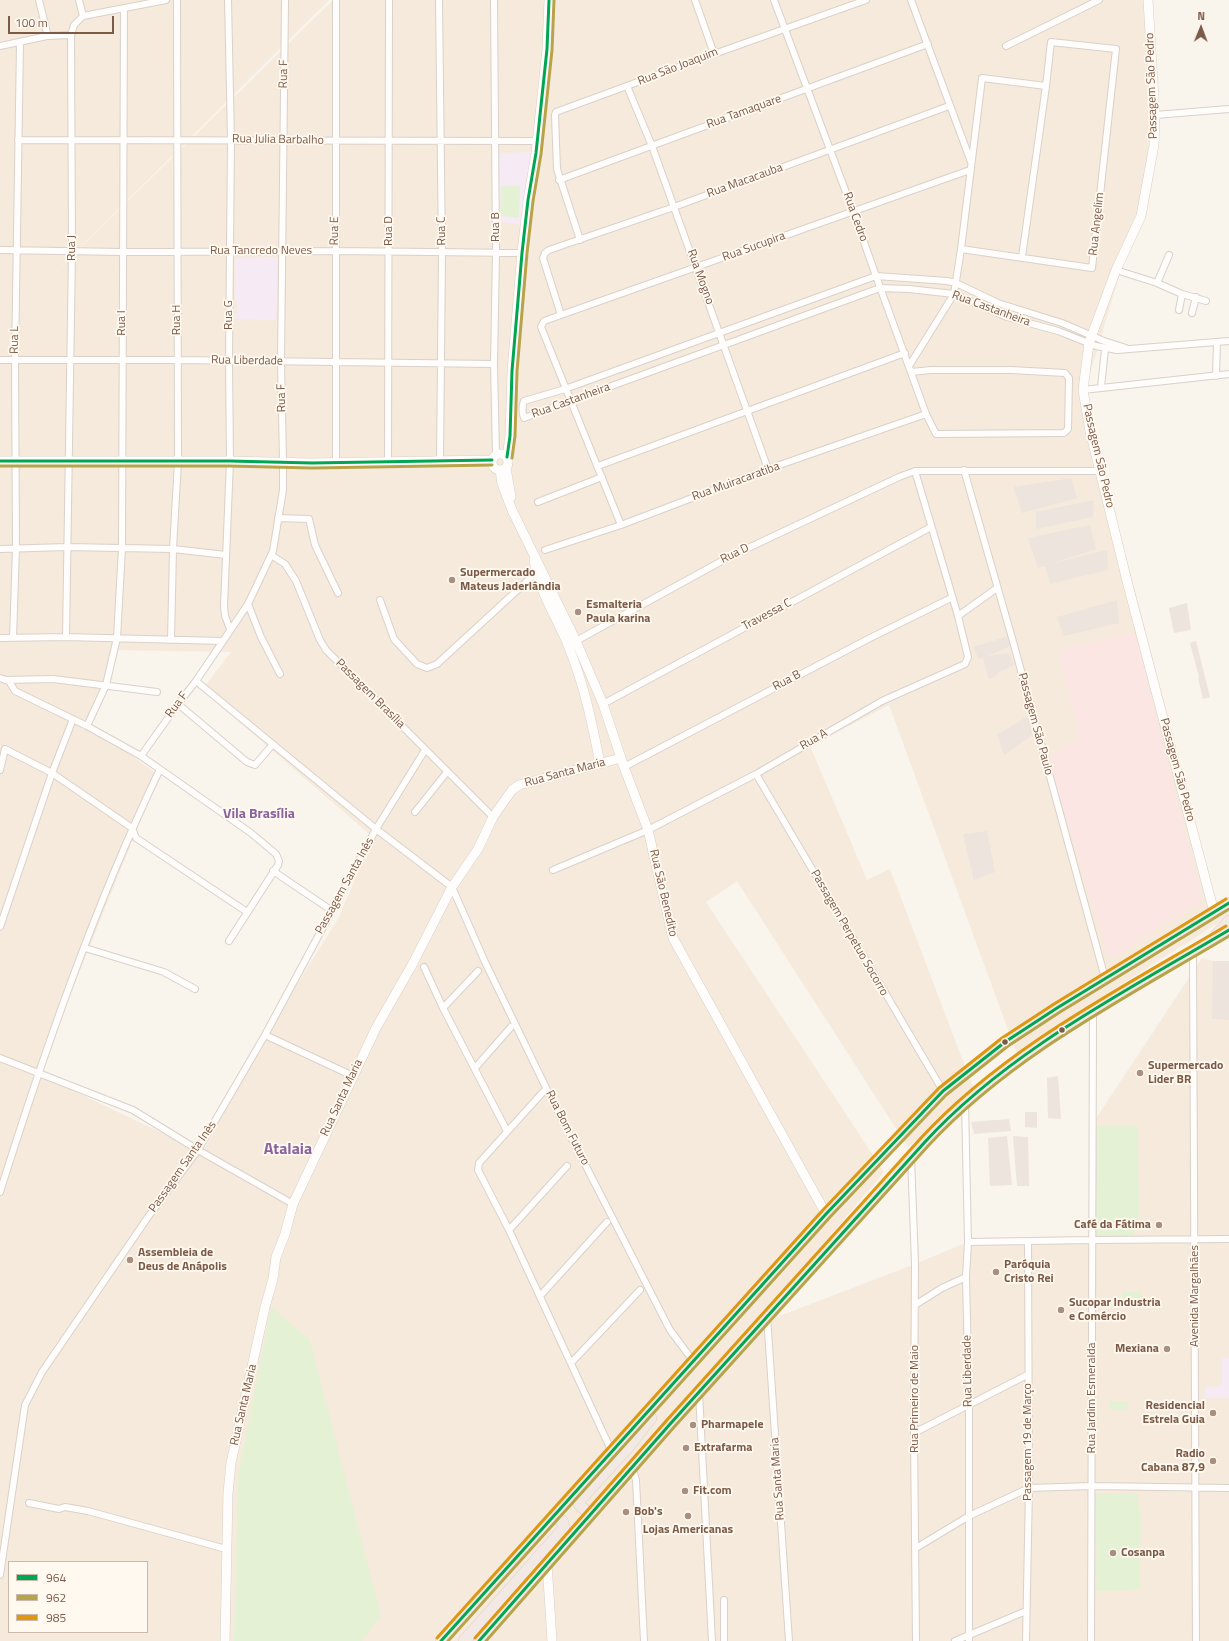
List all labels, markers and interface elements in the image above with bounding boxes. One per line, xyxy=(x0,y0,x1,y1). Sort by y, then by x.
scale bar xyxy=(10,8,116,34)
north arrow xyxy=(1181,8,1221,48)
text: N xyxy=(1197,8,1205,24)
text: 100 m xyxy=(15,13,48,32)
street label: Passagem São Pedro xyxy=(1143,33,1161,139)
street label: Rua São Joaquim xyxy=(636,45,720,89)
street label: Rua F xyxy=(277,60,291,88)
street label: Rua Tamaquare xyxy=(705,92,783,132)
street label: Rua Julia Barbalho xyxy=(232,132,324,148)
street label: Rua Macacauba xyxy=(705,161,785,201)
street label: Rua Cedro xyxy=(839,190,871,244)
street label: Rua Angelim xyxy=(1087,192,1107,256)
street label: Rua B xyxy=(489,212,503,242)
street label: Rua E xyxy=(328,216,342,246)
street label: Rua D xyxy=(382,216,396,246)
street label: Rua C xyxy=(435,216,449,246)
street label: Rua Sucupira xyxy=(721,229,787,265)
street label: Rua J xyxy=(65,235,79,261)
street label: Rua Tancredo Neves xyxy=(210,244,312,258)
street label: Rua Mogno xyxy=(683,247,717,307)
street label: Rua Castanheira xyxy=(950,288,1032,330)
street label: Rua G xyxy=(222,300,236,330)
street label: Rua H xyxy=(170,305,184,335)
street label: Rua I xyxy=(115,310,129,336)
street label: Rua L xyxy=(8,326,22,354)
street label: Rua Liberdade xyxy=(211,353,283,369)
street label: Rua Castanheira xyxy=(530,380,612,422)
street label: Rua F xyxy=(275,384,289,412)
street label: Passagem São Pedro xyxy=(1079,403,1117,509)
street label: Rua Muiracaratiba xyxy=(690,459,782,505)
street label: Rua D xyxy=(718,541,752,567)
place label: Supermercado Mateus Jaderlândia xyxy=(460,566,561,594)
marker: Supermercado Mateus Jaderlândia xyxy=(447,575,457,585)
street label: Travessa C xyxy=(740,596,794,634)
place label: Esmalteria Paula karina xyxy=(586,598,650,626)
marker: Esmalteria Paula karina xyxy=(573,607,583,617)
street label: Passagem Brasília xyxy=(332,656,408,732)
street label: Rua B xyxy=(770,668,804,694)
street label: Passagem São Paulo xyxy=(1014,671,1056,777)
street label: Rua F xyxy=(163,689,191,721)
street label: Passagem São Pedro xyxy=(1156,717,1198,823)
street label: Rua A xyxy=(798,726,830,754)
street label: Rua Santa Maria xyxy=(523,755,607,791)
district label: Vila Brasília xyxy=(223,807,295,823)
street label: Passagem Santa Inês xyxy=(313,835,377,937)
street label: Rua São Benedito xyxy=(646,848,680,938)
street label: Passagem Perpetuo Socorro xyxy=(807,867,891,999)
unlabelled marker xyxy=(1057,1025,1067,1035)
unlabelled marker xyxy=(1000,1037,1010,1047)
street label: Rua Santa Maria xyxy=(318,1057,366,1139)
place label: Supermercado Lider BR xyxy=(1148,1059,1223,1087)
marker: Supermercado Lider BR xyxy=(1135,1068,1145,1078)
street label: Rua Bom Futuro xyxy=(542,1088,592,1168)
street label: Passagem Santa Inês xyxy=(146,1119,220,1215)
district label: Atalaia xyxy=(264,1140,312,1160)
place label: Café da Fátima xyxy=(1074,1218,1151,1232)
marker: Café da Fátima xyxy=(1154,1220,1164,1230)
street label: Avenida Margalhães xyxy=(1188,1245,1202,1347)
place label: Assembleia de Deus de Anápolis xyxy=(138,1246,227,1274)
marker: Assembleia de Deus de Anápolis xyxy=(125,1255,135,1265)
place label: Paróquia Cristo Rei xyxy=(1004,1258,1054,1286)
marker: Paróquia Cristo Rei xyxy=(991,1267,1001,1277)
place label: Sucopar Industria e Comércio xyxy=(1069,1296,1161,1324)
marker: Sucopar Industria e Comércio xyxy=(1056,1305,1066,1315)
street label: Rua Liberdade xyxy=(960,1335,976,1407)
street label: Rua Jardim Esmeralda xyxy=(1085,1342,1099,1454)
place label: Mexiana xyxy=(1115,1342,1159,1356)
marker: Mexiana xyxy=(1162,1344,1172,1354)
street label: Rua Primeiro de Maio xyxy=(908,1345,922,1453)
street label: Rua Santa Maria xyxy=(228,1363,260,1447)
street label: Passagem 19 de Março xyxy=(1021,1383,1035,1501)
place label: Residencial Estrela Guia xyxy=(1143,1399,1205,1427)
marker: Residencial Estrela Guia xyxy=(1208,1408,1218,1418)
place label: Pharmapele xyxy=(701,1418,764,1432)
marker: Pharmapele xyxy=(688,1420,698,1430)
street label: Rua Santa Maria xyxy=(768,1437,788,1521)
place label: Extrafarma xyxy=(694,1441,752,1455)
marker: Extrafarma xyxy=(681,1443,691,1453)
place label: Radio Cabana 87,9 xyxy=(1141,1447,1205,1475)
marker: Radio Cabana 87,9 xyxy=(1208,1456,1218,1466)
place label: Fit.com xyxy=(693,1484,732,1498)
marker: Fit.com xyxy=(680,1486,690,1496)
place label: Bob's xyxy=(634,1505,663,1519)
marker: Bob's xyxy=(621,1507,631,1517)
marker: Lojas Americanas xyxy=(683,1511,693,1521)
place label: Lojas Americanas xyxy=(643,1523,733,1537)
place label: Cosanpa xyxy=(1121,1546,1165,1560)
marker: Cosanpa xyxy=(1108,1548,1118,1558)
legend xyxy=(8,1561,148,1633)
text: 964 xyxy=(46,1568,66,1587)
text: 962 xyxy=(46,1588,66,1607)
text: 985 xyxy=(46,1608,66,1627)

